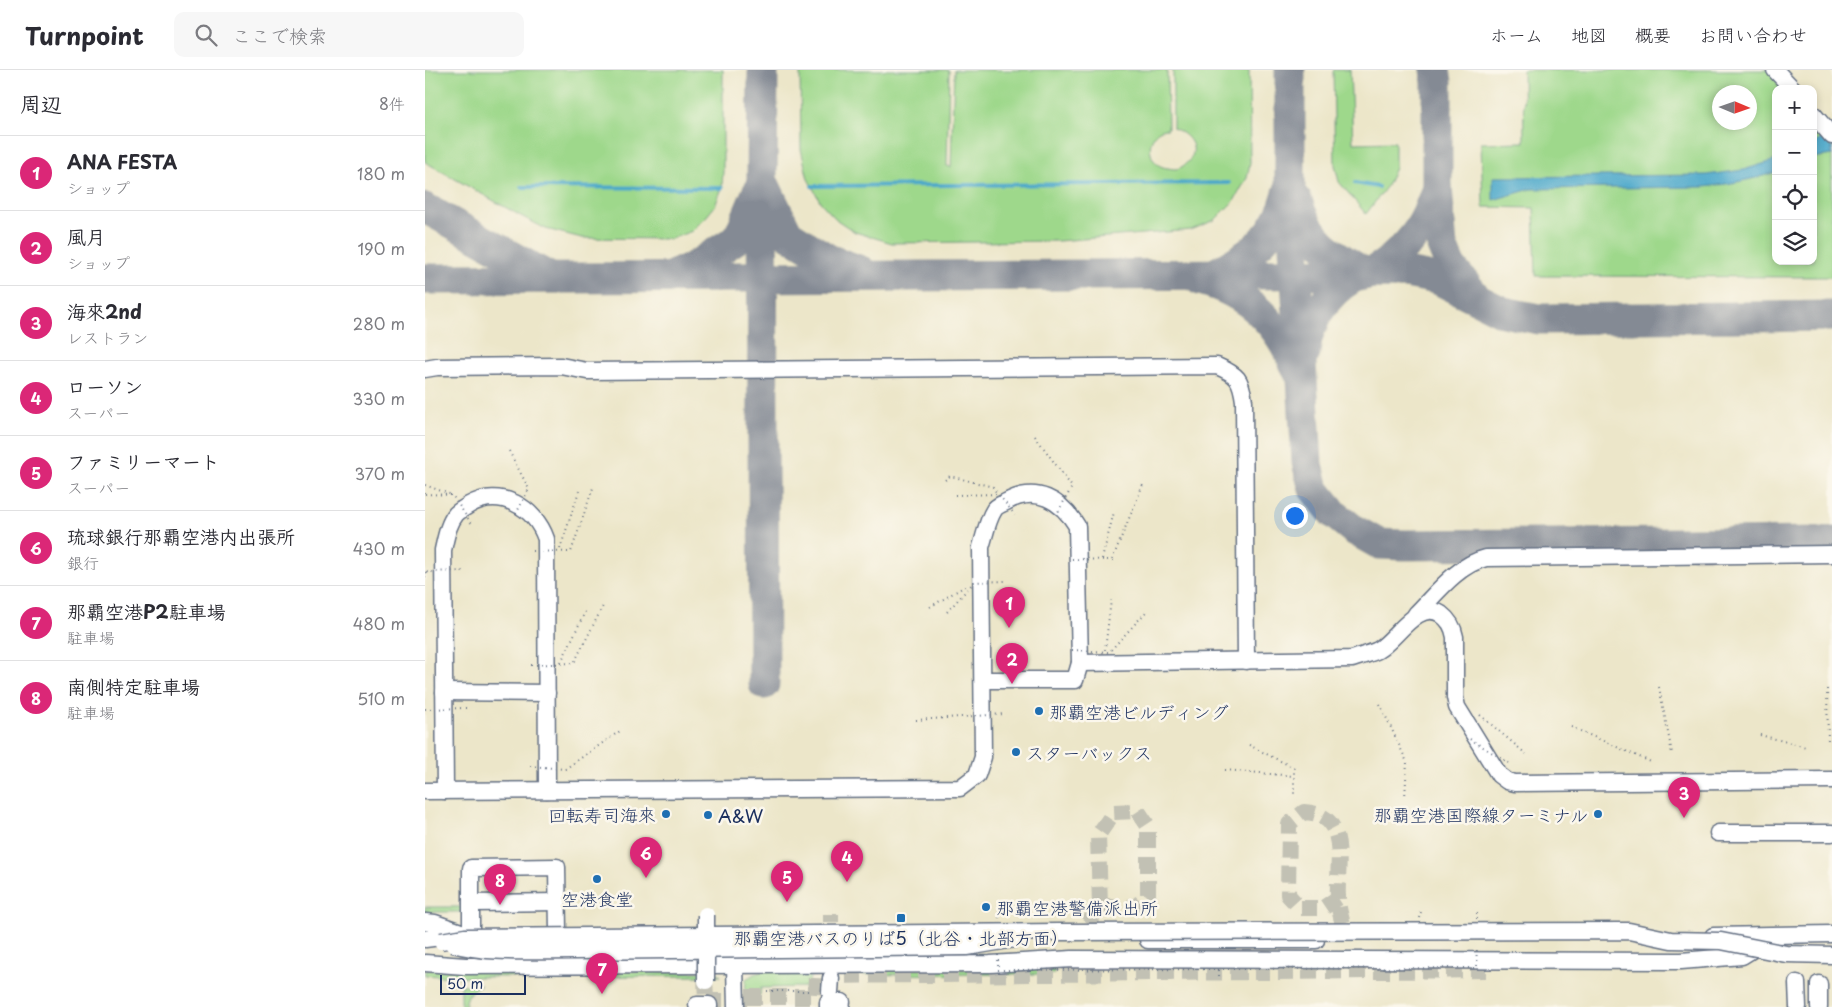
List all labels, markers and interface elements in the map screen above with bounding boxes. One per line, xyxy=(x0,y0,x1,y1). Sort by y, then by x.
search box xyxy=(174,12,524,57)
text: Turnpoint xyxy=(25,17,144,53)
icon: search xyxy=(192,21,220,49)
text: ここで検索 xyxy=(232,21,327,49)
text: ホーム xyxy=(1490,21,1543,48)
text: 地図 xyxy=(1571,21,1607,48)
text: 概要 xyxy=(1635,21,1671,48)
text: お問い合わせ xyxy=(1699,21,1807,48)
north arrow xyxy=(1712,85,1757,130)
map controls xyxy=(1772,85,1817,265)
button: + xyxy=(1772,85,1817,130)
text: 周辺 xyxy=(20,87,62,119)
text: 8件 xyxy=(379,91,405,115)
button: − xyxy=(1772,130,1817,175)
text: ANA FESTA xyxy=(67,147,177,175)
text: 1 xyxy=(32,161,40,185)
text: 180 m xyxy=(357,161,405,185)
text: ショップ xyxy=(67,175,130,199)
button: locate xyxy=(1772,175,1817,220)
button: layers xyxy=(1772,220,1817,265)
text: 風月 xyxy=(67,222,105,250)
text: 2 xyxy=(30,236,42,260)
text: 190 m xyxy=(357,236,405,260)
text: ショップ xyxy=(67,250,130,274)
text: 海來2nd xyxy=(67,297,142,325)
text: 3 xyxy=(31,311,41,335)
text: 280 m xyxy=(353,311,405,335)
text: レストラン xyxy=(67,325,148,349)
text: ローソン xyxy=(67,372,143,400)
text: 4 xyxy=(31,386,41,410)
text: 330 m xyxy=(352,386,405,410)
text: スーパー xyxy=(67,400,130,424)
text: ファミリーマート xyxy=(67,447,220,475)
text: 5 xyxy=(31,461,41,485)
text: 370 m xyxy=(355,461,405,485)
text: スーパー xyxy=(67,475,130,499)
your location xyxy=(1282,503,1308,529)
text: 琉球銀行那覇空港内出張所 xyxy=(67,522,295,550)
text: 6 xyxy=(30,536,42,560)
text: 430 m xyxy=(353,536,405,560)
text: 銀行 xyxy=(67,550,99,574)
pin: 1 xyxy=(993,587,1025,628)
text: 那覇空港P2駐車場 xyxy=(67,597,226,625)
text: 7 xyxy=(31,611,41,635)
text: 480 m xyxy=(353,611,405,635)
text: 駐車場 xyxy=(67,625,115,649)
pin: 2 xyxy=(996,643,1028,684)
text: 南側特定駐車場 xyxy=(67,672,200,700)
text: 8 xyxy=(31,686,41,710)
text: 510 m xyxy=(357,686,405,710)
place label: 那覇空港ビルディング xyxy=(1049,698,1229,725)
text: 駐車場 xyxy=(67,700,115,724)
marker: 那覇空港ビルディング xyxy=(1033,705,1045,717)
place label: スターバックス xyxy=(1026,739,1152,766)
marker: スターバックス xyxy=(1010,746,1022,758)
pin: 3 xyxy=(1668,777,1700,818)
place label: 回転寿司海來 xyxy=(548,801,656,828)
place label: 那覇空港国際線ターミナル xyxy=(1373,801,1588,828)
place label: A&W xyxy=(718,802,764,829)
marker: 回転寿司海來 xyxy=(660,808,672,820)
marker: 那覇空港国際線ターミナル xyxy=(1592,808,1604,820)
marker: A&W xyxy=(702,809,714,821)
pin: 6 xyxy=(630,837,662,878)
pin: 4 xyxy=(831,841,863,882)
pin: 5 xyxy=(771,861,803,902)
pin: 8 xyxy=(484,864,516,905)
marker: 空港食堂 xyxy=(591,873,603,885)
place label: 空港食堂 xyxy=(561,885,633,912)
place label: 那覇空港警備派出所 xyxy=(996,894,1158,921)
marker: 那覇空港警備派出所 xyxy=(980,901,992,913)
marker: 那覇空港バスのりば5（北谷・北部方面） xyxy=(895,912,907,924)
place label: 那覇空港バスのりば5（北谷・北部方面） xyxy=(733,924,1069,951)
pin: 7 xyxy=(586,953,618,994)
scale bar xyxy=(440,972,526,995)
text: 50 m xyxy=(447,973,483,994)

